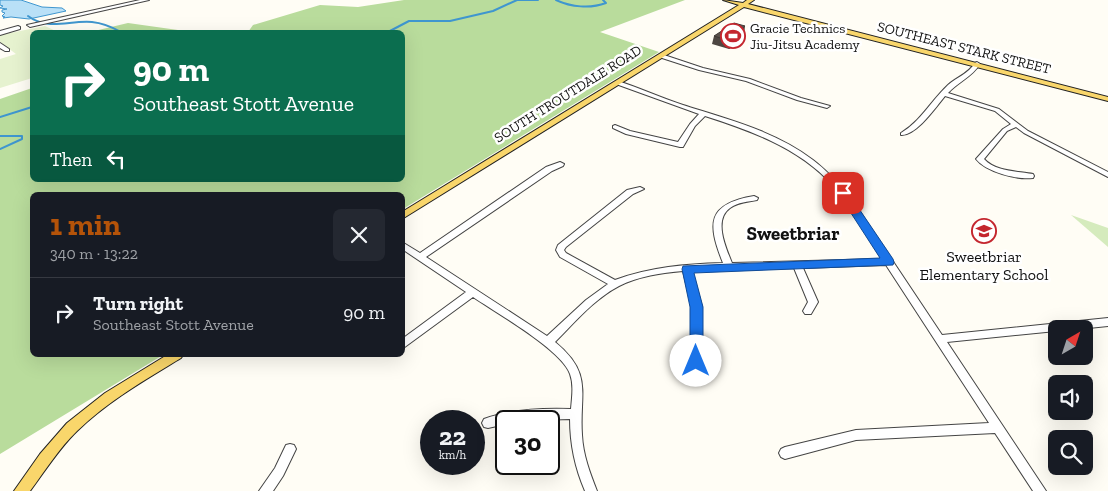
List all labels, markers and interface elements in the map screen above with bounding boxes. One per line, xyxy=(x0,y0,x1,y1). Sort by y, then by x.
street label: SOUTHEAST STARK STREET xyxy=(875,18,1053,78)
place label: Gracie Technics Jiu-Jitsu Academy xyxy=(750,20,860,53)
sports icon: Gracie Technics Jiu-Jitsu Academy xyxy=(720,23,746,49)
street label: SOUTH TROUTDALE ROAD xyxy=(491,42,645,146)
text: 90 m xyxy=(133,48,209,90)
icon: right xyxy=(50,50,115,115)
text: Southeast Stott Avenue xyxy=(133,90,354,117)
icon: left xyxy=(102,145,130,173)
text: Then xyxy=(50,148,92,171)
pin xyxy=(822,172,864,214)
icon: arrive xyxy=(829,179,857,207)
text: 1 min xyxy=(50,207,121,243)
button: close xyxy=(333,209,385,261)
school or university icon: Sweetbriar Elementary School xyxy=(971,218,997,244)
district label: Sweetbriar xyxy=(746,222,840,245)
text: 340 m · 13:22 xyxy=(50,244,138,263)
place label: Sweetbriar Elementary School xyxy=(919,247,1049,284)
text: Turn right xyxy=(93,292,183,315)
icon: right xyxy=(50,299,78,327)
text: 90 m xyxy=(343,301,385,324)
text: Southeast Stott Avenue xyxy=(93,315,254,334)
north arrow xyxy=(1048,320,1092,365)
map controls xyxy=(1048,320,1093,475)
position arrow xyxy=(669,334,721,386)
button: sound xyxy=(1048,375,1093,420)
speed limit sign: 30 xyxy=(495,410,560,475)
text: 22 xyxy=(439,421,466,451)
button: search xyxy=(1048,430,1093,475)
text: km/h xyxy=(439,448,466,462)

